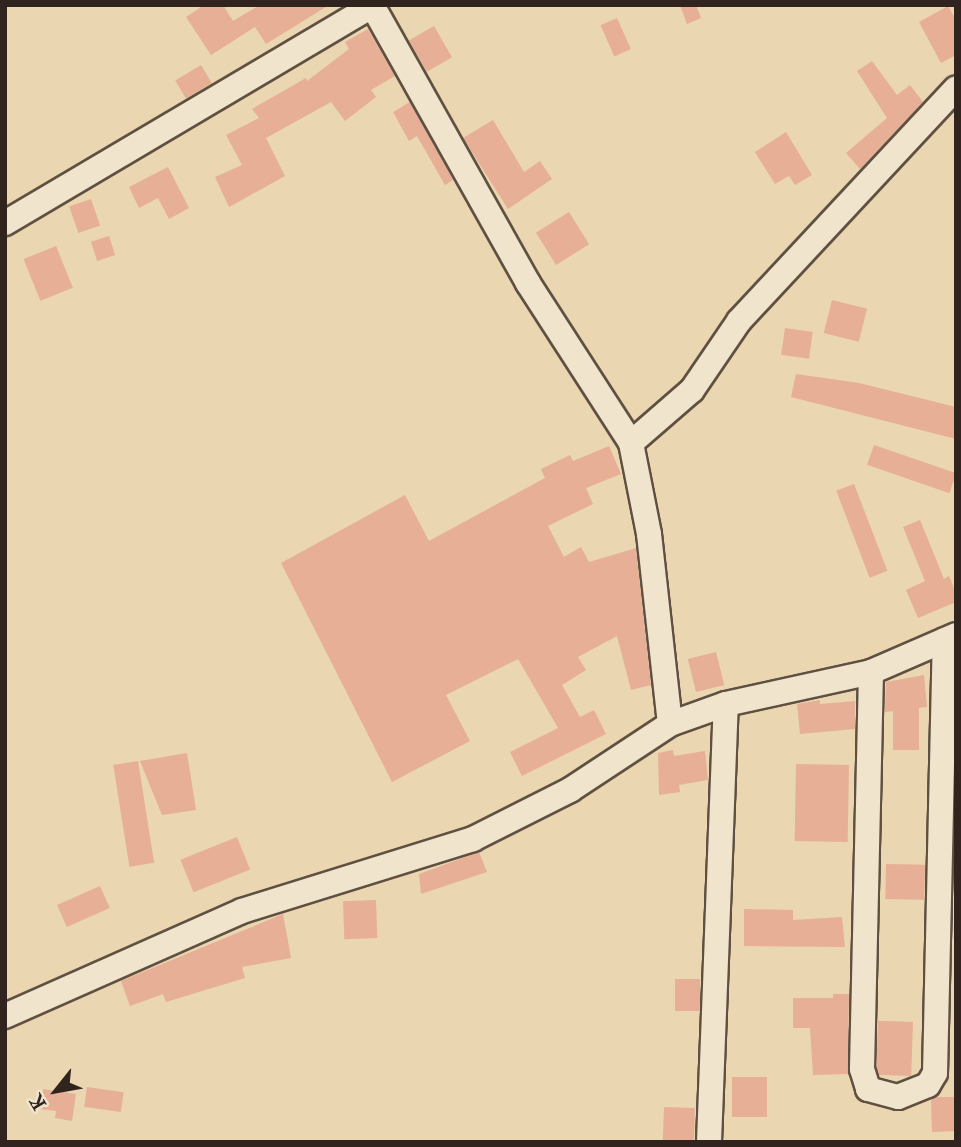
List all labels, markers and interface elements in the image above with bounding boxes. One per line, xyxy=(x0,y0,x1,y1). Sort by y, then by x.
north arrow xyxy=(21,1056,91,1126)
text: K xyxy=(25,1090,51,1113)

